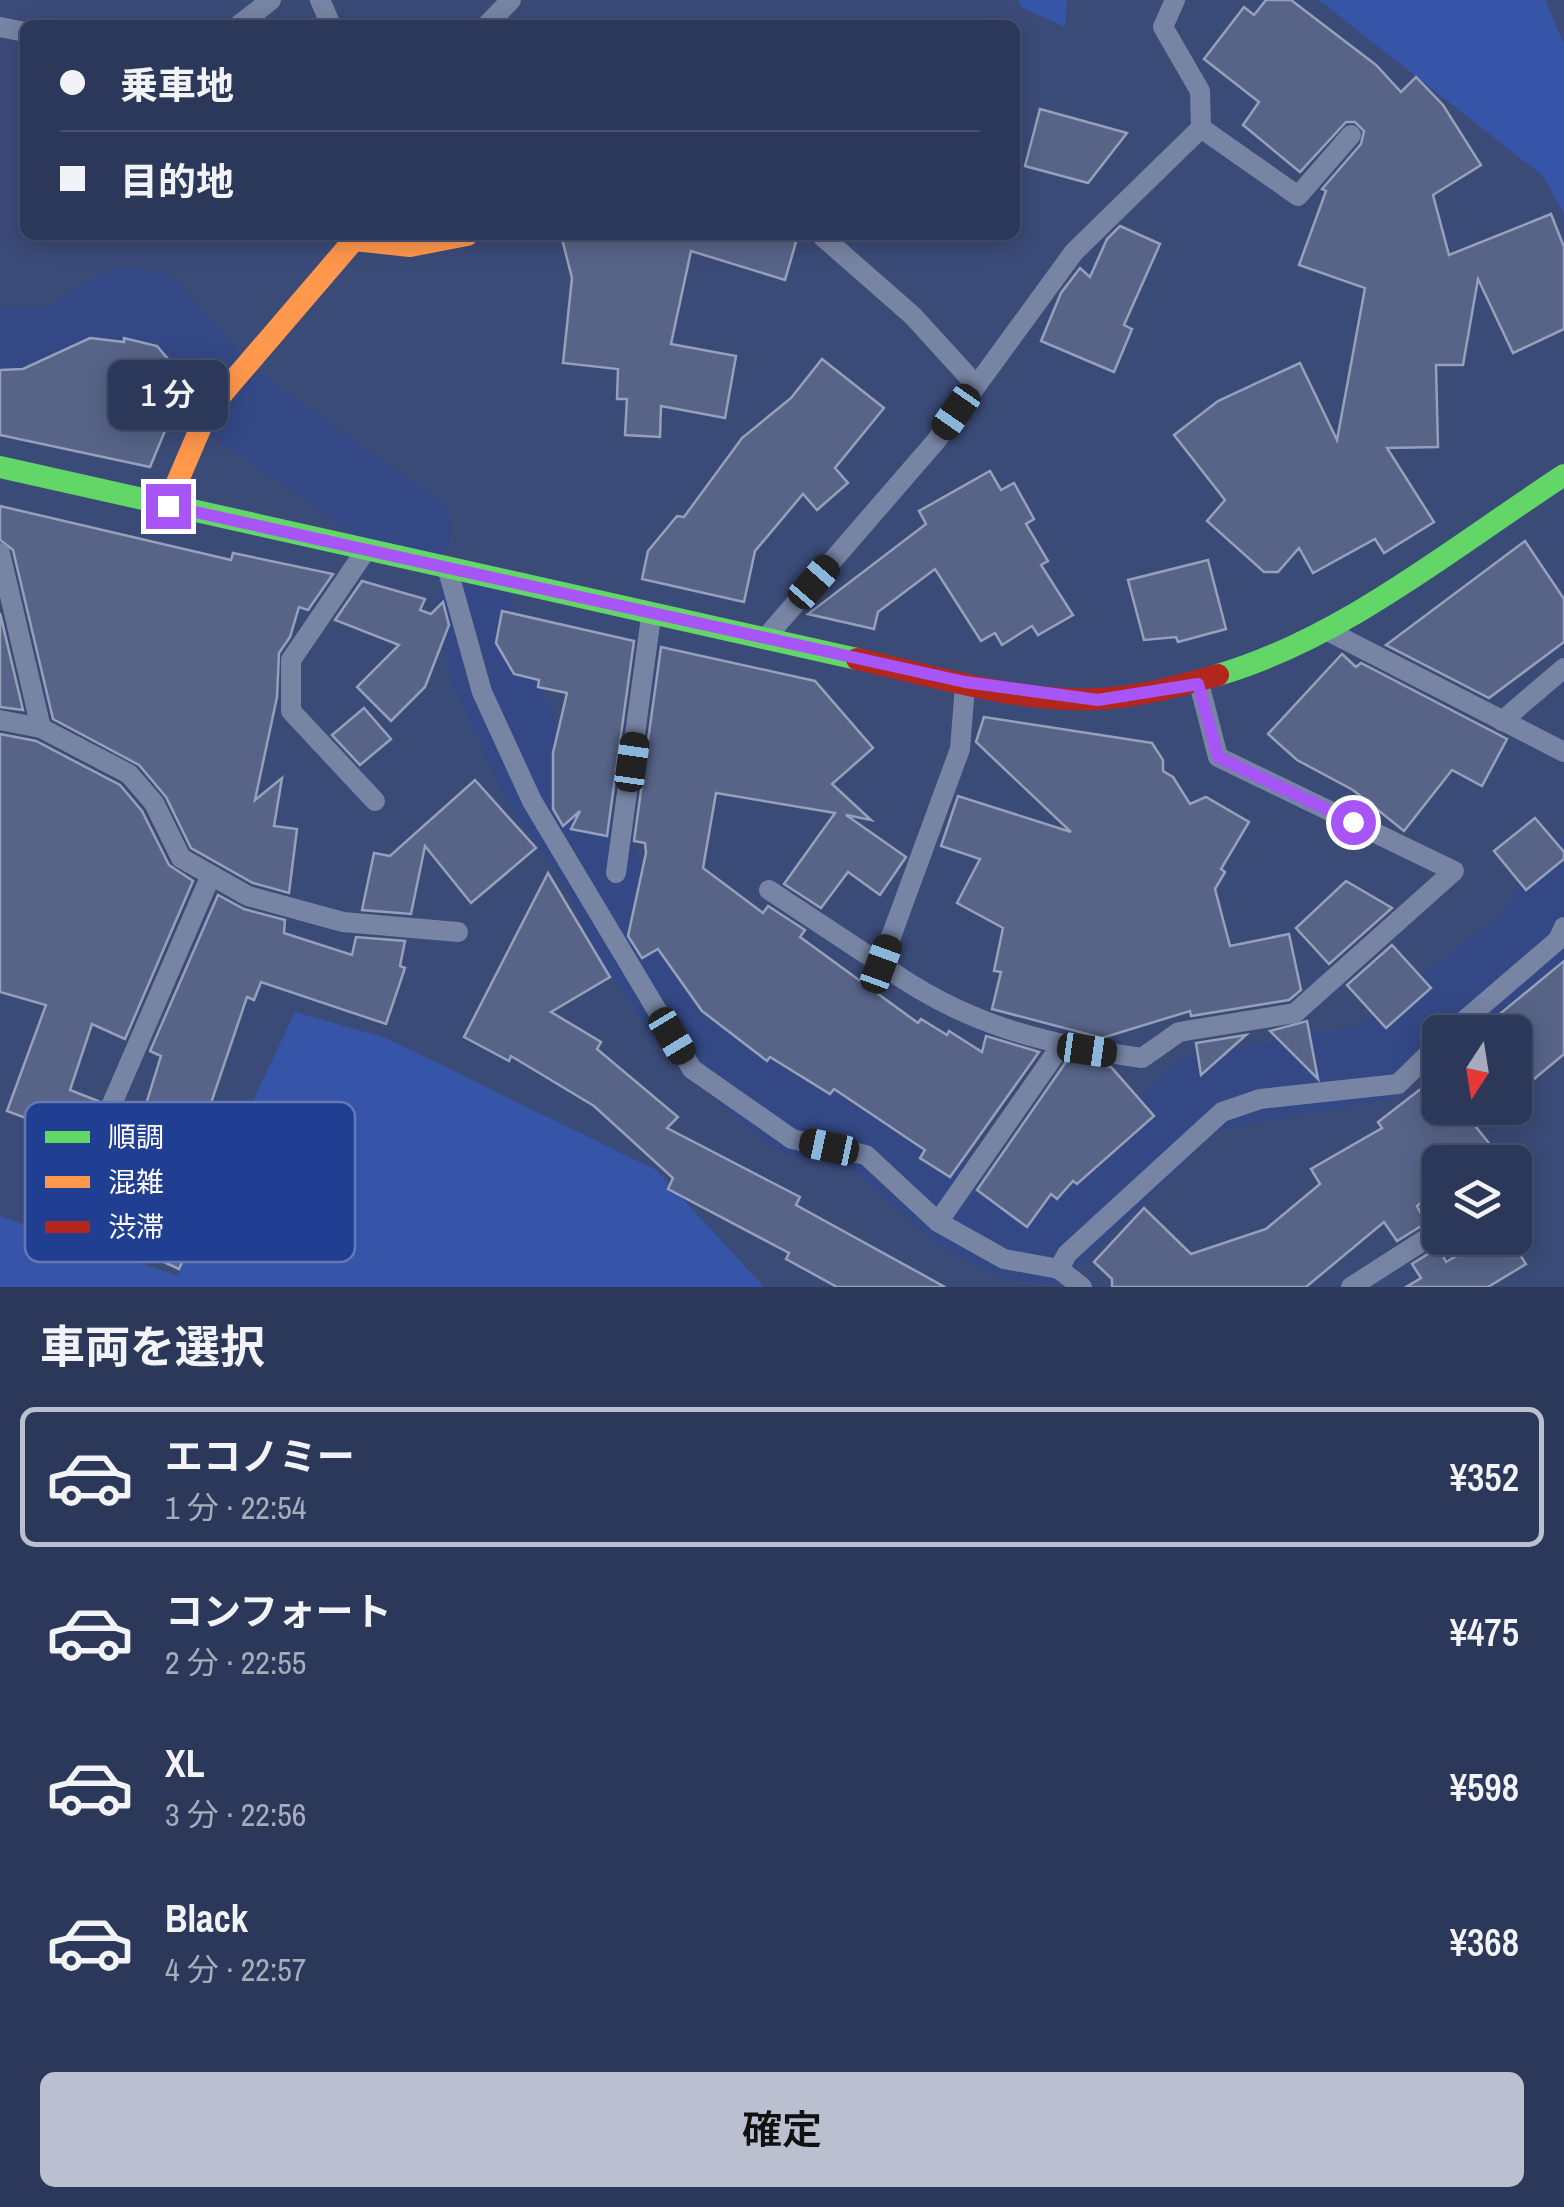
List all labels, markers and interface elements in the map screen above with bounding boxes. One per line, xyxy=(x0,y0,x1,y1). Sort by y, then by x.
text: 乗車地 xyxy=(120,60,234,111)
text: 目的地 xyxy=(120,156,234,207)
callout: 1 分 xyxy=(108,361,228,431)
text: 1 分 xyxy=(141,373,195,416)
car xyxy=(927,379,985,445)
route end xyxy=(146,484,191,529)
car xyxy=(783,550,845,614)
car xyxy=(613,730,651,794)
route start xyxy=(1331,800,1376,845)
car xyxy=(857,931,905,997)
car xyxy=(644,1003,700,1069)
north arrow xyxy=(1422,1015,1532,1125)
map controls xyxy=(1422,1015,1532,1255)
car xyxy=(1055,1031,1119,1069)
legend xyxy=(25,1102,355,1262)
text: 順調 xyxy=(108,1118,164,1156)
car xyxy=(797,1126,861,1168)
button: layers xyxy=(1422,1145,1532,1255)
text: 混雑 xyxy=(108,1163,164,1201)
text: 渋滞 xyxy=(108,1208,164,1246)
text: 車両を選択 xyxy=(40,1316,265,1377)
text: エコノミー xyxy=(165,1431,355,1482)
icon: car xyxy=(45,1432,135,1522)
text: ¥352 xyxy=(1450,1452,1519,1503)
text: 1 分 · 22:54 xyxy=(165,1486,306,1529)
text: コンフォート xyxy=(165,1586,392,1637)
icon: car xyxy=(45,1587,135,1677)
text: ¥475 xyxy=(1450,1607,1519,1658)
text: 2 分 · 22:55 xyxy=(165,1641,306,1684)
text: XL xyxy=(165,1738,205,1789)
icon: car xyxy=(45,1742,135,1832)
text: ¥598 xyxy=(1450,1762,1519,1813)
text: 3 分 · 22:56 xyxy=(165,1793,306,1836)
text: Black xyxy=(165,1893,248,1944)
icon: car xyxy=(45,1897,135,1987)
text: ¥368 xyxy=(1450,1917,1519,1968)
text: 4 分 · 22:57 xyxy=(165,1948,306,1991)
button: 確定 xyxy=(40,2072,1524,2187)

